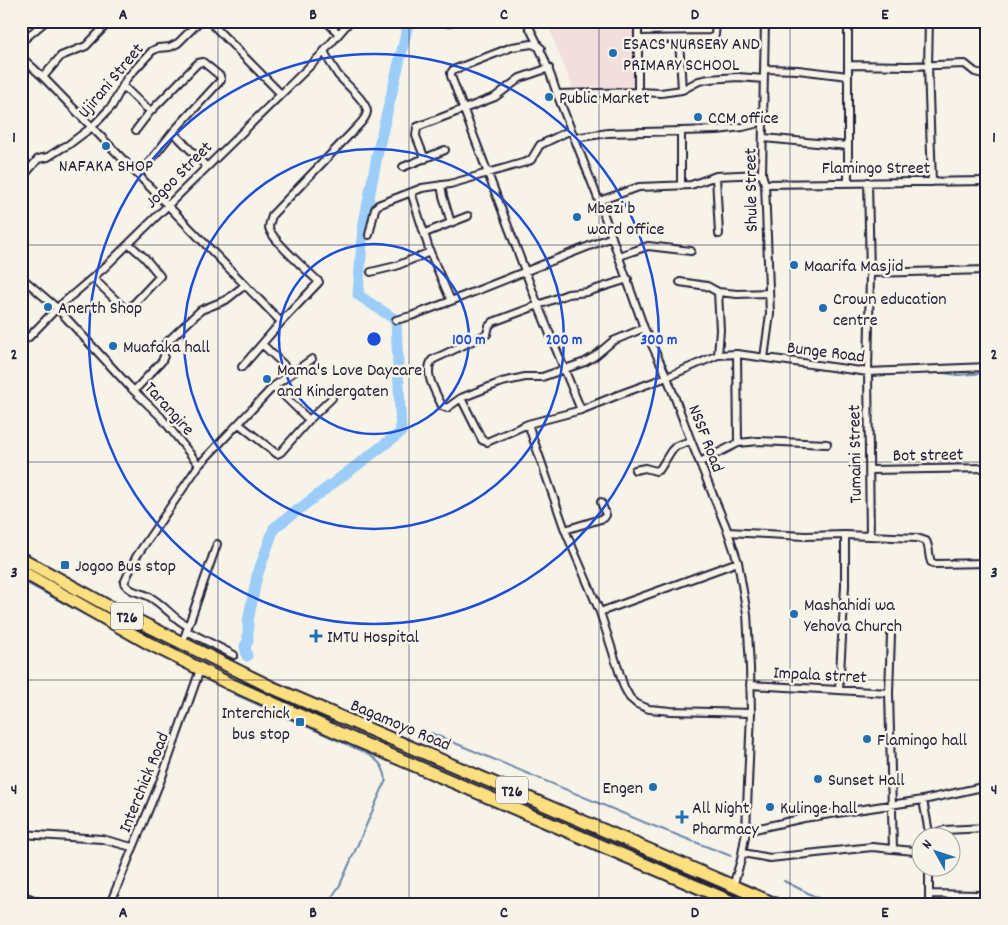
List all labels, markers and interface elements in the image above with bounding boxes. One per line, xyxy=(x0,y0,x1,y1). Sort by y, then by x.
text: A xyxy=(119,4,128,27)
text: B xyxy=(309,4,317,27)
text: C xyxy=(500,4,508,27)
text: D xyxy=(691,4,700,27)
text: E xyxy=(881,4,889,27)
place label: ESACS NURSERY AND PRIMARY SCHOOL xyxy=(623,33,760,79)
street label: Ujirani Street xyxy=(73,38,151,125)
marker: ESACS NURSERY AND PRIMARY SCHOOL xyxy=(607,47,619,59)
place label: Public Market xyxy=(559,87,650,112)
marker: Public Market xyxy=(543,91,555,103)
place label: CCM office xyxy=(708,107,779,132)
marker: CCM office xyxy=(692,111,704,123)
text: 1 xyxy=(12,127,16,150)
text: 1 xyxy=(992,127,996,150)
street label: Jogoo Street xyxy=(140,136,219,215)
marker: NAFAKA SHOP xyxy=(100,140,112,152)
street label: Shule Street xyxy=(739,147,766,232)
place label: NAFAKA SHOP xyxy=(59,155,153,180)
street label: Flamingo Street xyxy=(822,157,931,182)
place label: Mbezi b ward office xyxy=(587,197,664,243)
marker: Mbezi b ward office xyxy=(571,211,583,223)
place label: Maarifa Masjid xyxy=(804,255,903,280)
marker: Maarifa Masjid xyxy=(788,259,800,271)
place label: Crown education centre xyxy=(833,288,947,334)
place label: Anerth Shop xyxy=(58,297,142,322)
marker: Anerth Shop xyxy=(42,301,54,313)
marker: Crown education centre xyxy=(817,302,829,314)
centre of rings xyxy=(365,330,383,348)
text: 100 m xyxy=(452,330,486,352)
text: 200 m xyxy=(546,330,582,352)
text: 300 m xyxy=(641,330,677,352)
place label: Muafaka hall xyxy=(123,336,210,361)
street label: Bunge Road xyxy=(785,336,866,371)
marker: Muafaka hall xyxy=(107,340,119,352)
text: 2 xyxy=(11,344,18,367)
text: 2 xyxy=(991,344,998,367)
place label: Mama's Love Daycare and Kindergaten xyxy=(277,359,422,405)
marker: Mama's Love Daycare and Kindergaten xyxy=(261,373,273,385)
street label: Tarangire xyxy=(137,377,199,442)
street label: NSSF Road xyxy=(680,401,729,476)
street label: Tumaini Street xyxy=(843,404,870,503)
street label: Bot street xyxy=(892,443,964,470)
place label: Jogoo Bus stop xyxy=(75,555,176,580)
marker: Jogoo Bus stop xyxy=(59,559,71,571)
text: 3 xyxy=(10,562,18,585)
text: 3 xyxy=(990,562,998,585)
place label: Mashahidi wa Yehova Church xyxy=(804,594,902,640)
road number: T26 xyxy=(111,602,143,630)
marker: Mashahidi wa Yehova Church xyxy=(788,608,800,620)
place label: IMTU Hospital xyxy=(327,626,420,651)
marker: IMTU Hospital xyxy=(309,629,323,643)
street label: Impala strret xyxy=(772,662,868,691)
street label: Bagamoyo Road xyxy=(346,694,454,759)
place label: Interchick bus stop xyxy=(221,702,290,748)
marker: Interchick bus stop xyxy=(294,716,306,728)
street label: Interchick Road xyxy=(114,729,177,837)
place label: Flamingo hall xyxy=(877,729,968,754)
marker: Flamingo hall xyxy=(861,733,873,745)
place label: Sunset Hall xyxy=(828,769,905,794)
marker: Sunset Hall xyxy=(812,773,824,785)
road number: T26 xyxy=(496,776,528,804)
place label: Engen xyxy=(602,777,643,802)
text: 4 xyxy=(11,779,17,802)
text: 4 xyxy=(991,779,997,802)
marker: Engen xyxy=(647,781,659,793)
place label: All Night Pharmacy xyxy=(692,797,760,843)
place label: Kulinge hall xyxy=(780,797,858,822)
marker: Kulinge hall xyxy=(764,801,776,813)
marker: All Night Pharmacy xyxy=(676,811,688,823)
north arrow xyxy=(910,828,960,878)
text: N xyxy=(918,836,938,854)
text: A xyxy=(119,902,128,925)
text: B xyxy=(309,902,317,925)
text: C xyxy=(500,902,508,925)
text: D xyxy=(691,902,700,925)
text: E xyxy=(881,902,889,925)

